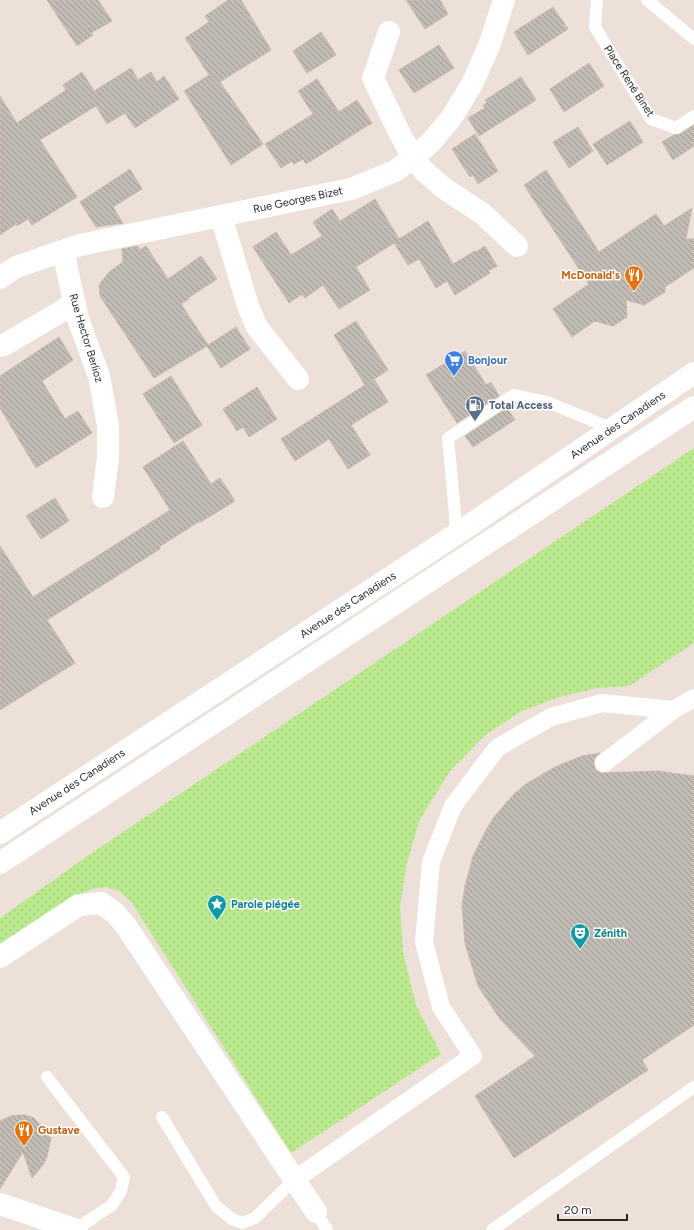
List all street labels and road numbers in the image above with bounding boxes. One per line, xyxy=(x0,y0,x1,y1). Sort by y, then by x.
street label: Place René Binet xyxy=(601,43,657,119)
street label: Rue Georges Bizet xyxy=(252,184,344,216)
street label: Rue Hector Berlioz xyxy=(66,292,106,384)
street label: Avenue des Canadiens xyxy=(568,388,668,462)
street label: Avenue des Canadiens xyxy=(298,569,398,641)
street label: Avenue des Canadiens xyxy=(27,746,127,818)

